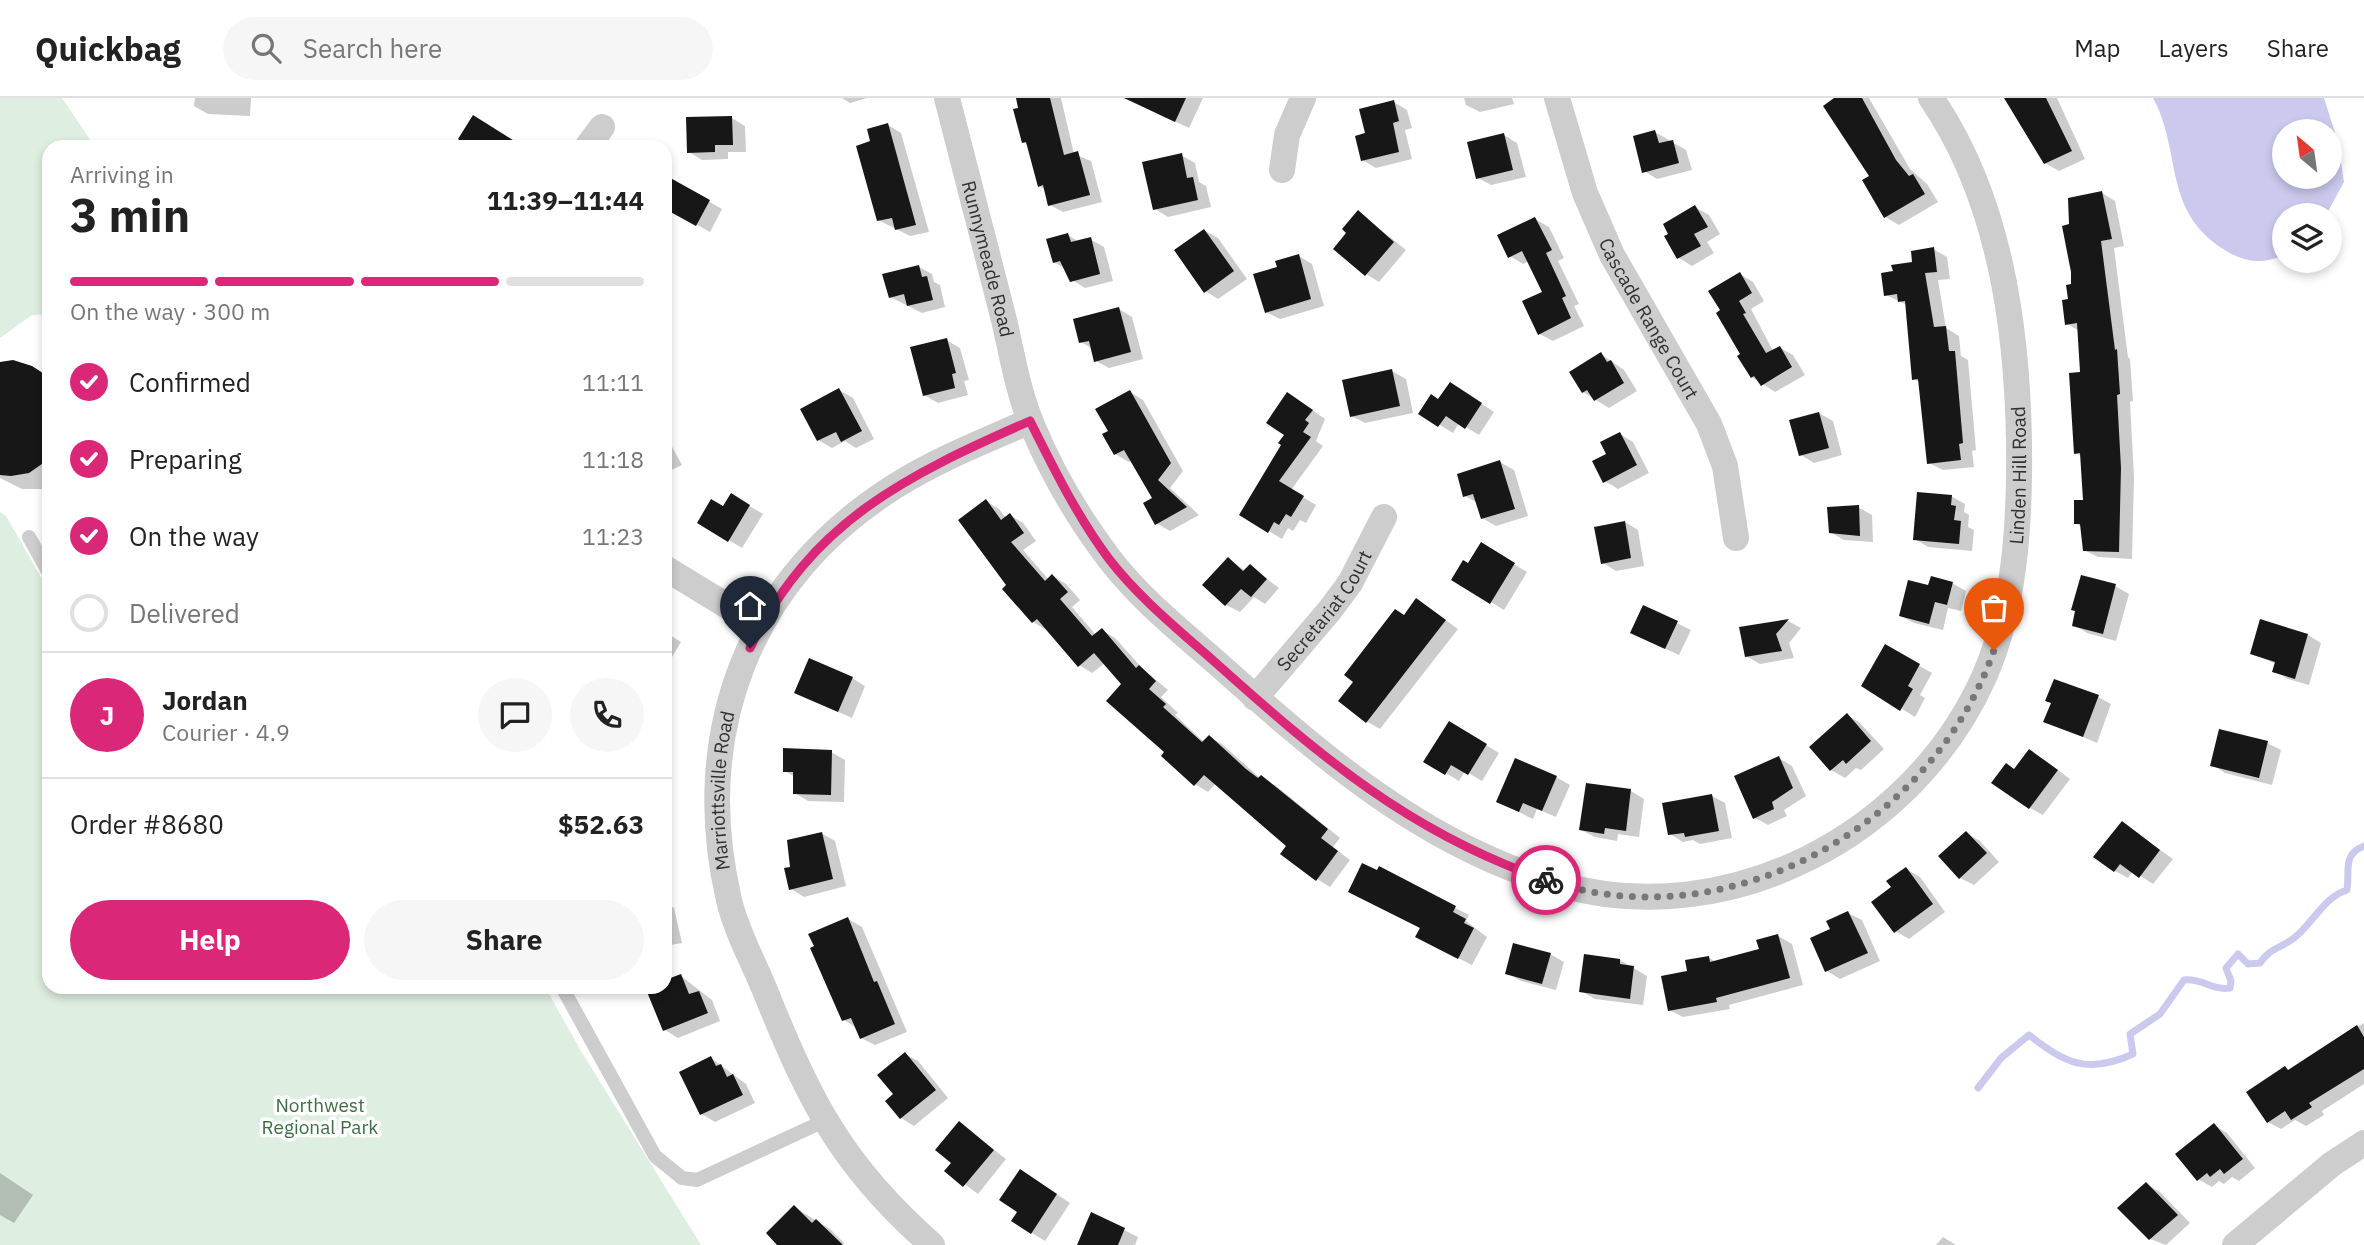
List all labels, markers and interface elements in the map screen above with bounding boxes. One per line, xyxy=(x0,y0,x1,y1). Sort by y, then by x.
search box xyxy=(223,17,713,80)
text: Quickbag xyxy=(35,27,181,70)
icon: search xyxy=(247,29,285,67)
text: Search here xyxy=(303,31,442,65)
text: Map xyxy=(2074,32,2121,64)
text: Layers xyxy=(2159,32,2229,64)
text: Share xyxy=(2267,32,2329,64)
north arrow xyxy=(2272,119,2342,189)
map controls xyxy=(2272,119,2342,273)
text: Arriving in xyxy=(70,159,174,189)
street label: Runnymeade Road xyxy=(957,178,1019,339)
text: 11:39–11:44 xyxy=(487,183,644,217)
text: 3 min xyxy=(70,185,190,245)
button: layers xyxy=(2272,203,2342,273)
street label: Cascade Range Court xyxy=(1594,234,1704,403)
text: On the way · 300 m xyxy=(70,296,270,326)
icon: check xyxy=(70,363,108,401)
text: Confirmed xyxy=(129,365,251,399)
text: 11:11 xyxy=(582,367,644,397)
street label: Linden Hill Road xyxy=(2004,406,2031,546)
icon: check xyxy=(70,440,108,478)
text: Preparing xyxy=(129,442,242,476)
text: 11:18 xyxy=(582,444,644,474)
icon: check xyxy=(70,517,108,555)
text: On the way xyxy=(129,519,259,553)
text: 11:23 xyxy=(582,521,644,551)
street label: Secretariat Court xyxy=(1271,546,1377,676)
pin xyxy=(720,576,780,648)
pin xyxy=(1964,578,2024,650)
icon: home xyxy=(731,587,769,625)
icon: bag xyxy=(1975,589,2013,627)
text: Delivered xyxy=(129,596,240,630)
button: chat xyxy=(478,678,552,752)
button: phone xyxy=(570,678,644,752)
text: Jordan xyxy=(162,683,248,717)
text: J xyxy=(100,698,114,732)
street label: Marriottsville Road xyxy=(705,708,740,872)
text: Courier · 4.9 xyxy=(162,717,290,747)
text: Order #8680 xyxy=(70,807,224,841)
text: $52.63 xyxy=(558,807,644,841)
courier xyxy=(1511,845,1581,915)
icon: bike xyxy=(1527,861,1565,899)
button: Help xyxy=(70,900,350,980)
button: Share xyxy=(364,900,644,980)
park label: Northwest Regional Park xyxy=(262,1093,378,1139)

